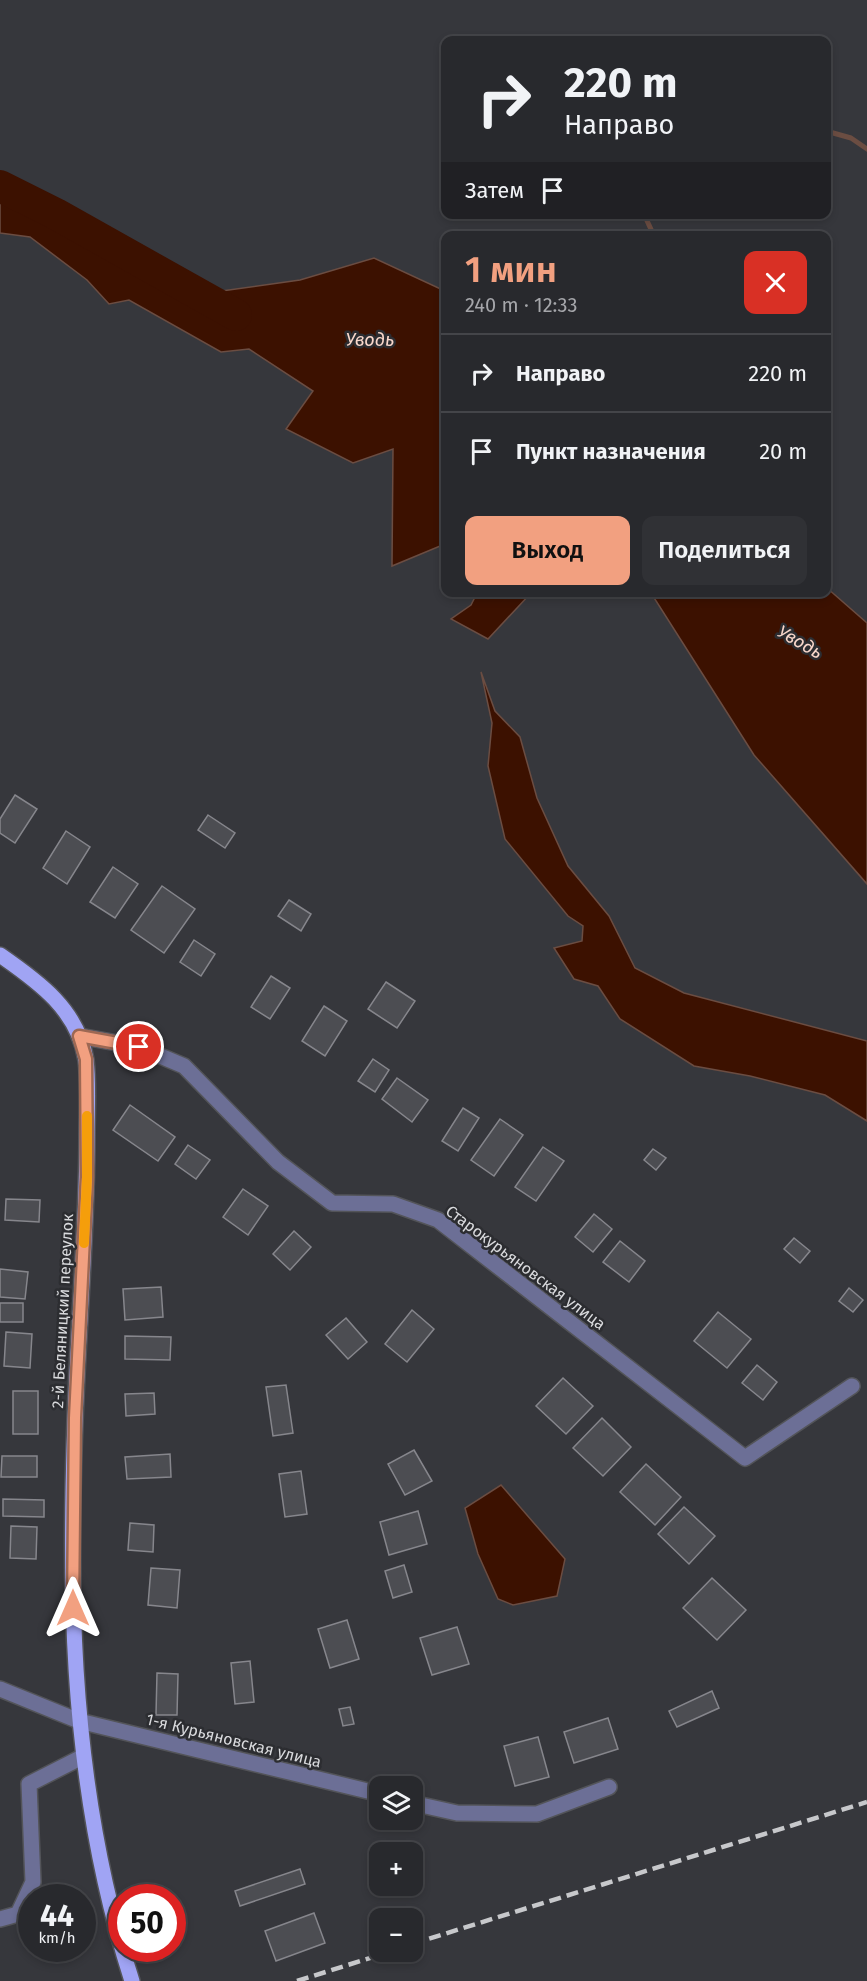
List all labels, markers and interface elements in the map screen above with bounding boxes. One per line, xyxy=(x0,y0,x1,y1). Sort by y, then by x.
text: 220 m xyxy=(564,58,677,108)
icon: right xyxy=(465,60,543,138)
text: Направо xyxy=(564,109,674,141)
icon: arrive xyxy=(536,174,569,207)
text: Затем xyxy=(465,177,524,204)
text: 1 мин xyxy=(465,248,557,292)
button: close xyxy=(744,251,807,314)
text: 240 m · 12:33 xyxy=(465,293,578,317)
water label: Уводь xyxy=(346,329,394,351)
icon: right xyxy=(465,357,498,390)
text: Направо xyxy=(516,360,605,387)
text: 220 m xyxy=(748,360,807,387)
icon: arrive xyxy=(465,435,498,468)
text: Пункт назначения xyxy=(516,438,706,465)
text: 20 m xyxy=(759,438,807,465)
button: Выход xyxy=(465,516,630,585)
button: Поделиться xyxy=(642,516,807,585)
water label: Уводь xyxy=(774,620,826,664)
pin xyxy=(113,1021,164,1072)
icon: arrive xyxy=(122,1030,155,1063)
street label: Старокурьяновская улица xyxy=(442,1201,609,1334)
street label: 2-й Беляницкий переулок xyxy=(48,1212,77,1409)
position arrow xyxy=(41,1576,105,1640)
street label: 1-я Курьяновская улица xyxy=(144,1710,323,1771)
map controls xyxy=(369,1776,423,1962)
button: layers xyxy=(369,1776,423,1830)
button: + xyxy=(369,1842,423,1896)
speed limit sign: 50 xyxy=(108,1884,186,1962)
text: 44 xyxy=(40,1898,74,1934)
button: − xyxy=(369,1908,423,1962)
text: km/h xyxy=(38,1929,76,1947)

